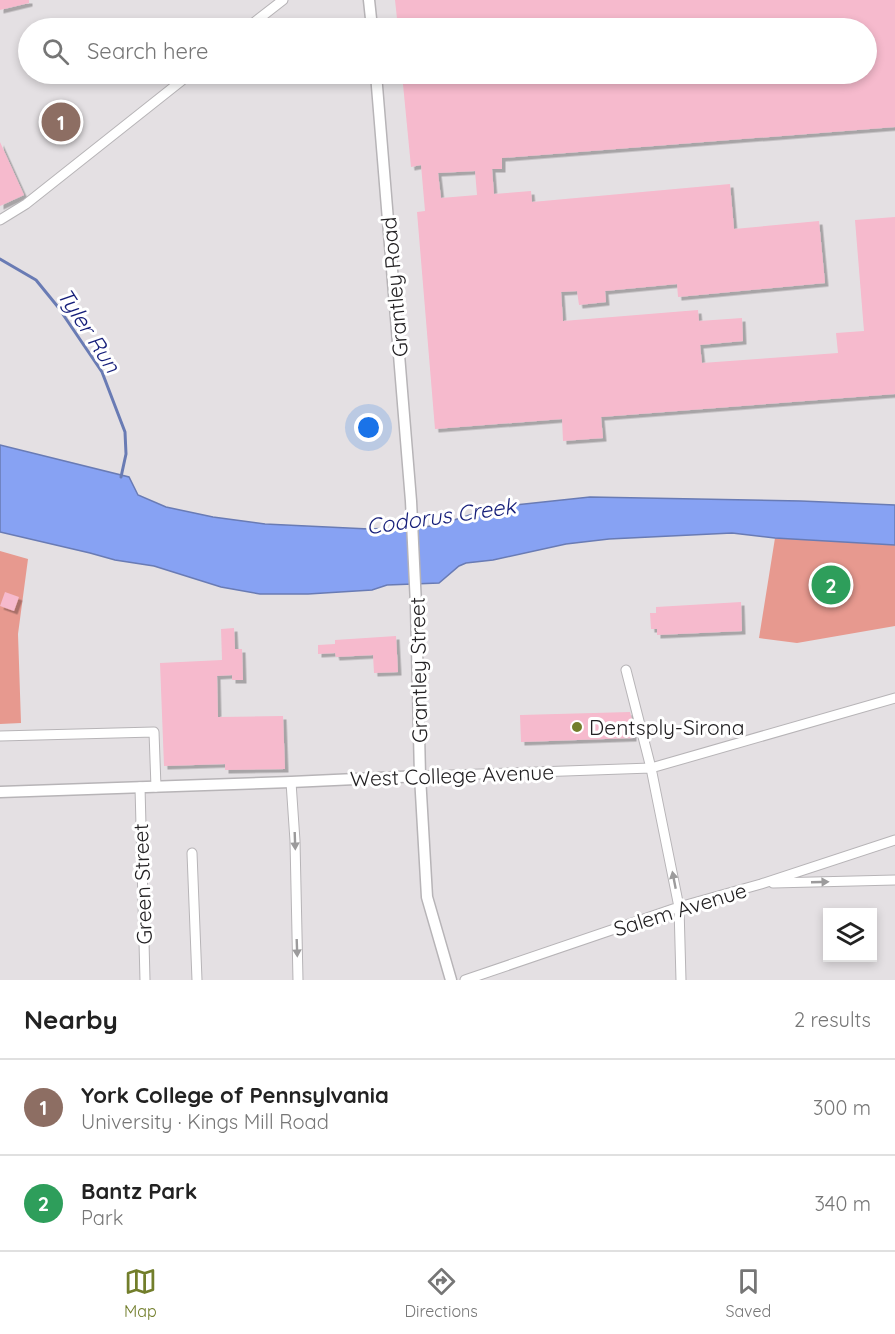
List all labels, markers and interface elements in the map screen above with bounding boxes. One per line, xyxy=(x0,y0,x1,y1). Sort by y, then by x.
search box xyxy=(18,18,877,84)
icon: search xyxy=(39,35,72,68)
text: Search here xyxy=(87,37,208,65)
pin: 1 xyxy=(42,100,80,144)
street label: Grantley Road xyxy=(375,216,413,358)
water label: Tyler Run xyxy=(51,282,127,379)
your location xyxy=(354,413,383,442)
water label: Codorus Creek xyxy=(364,491,520,540)
pin: 2 xyxy=(812,562,850,608)
street label: Grantley Street xyxy=(404,597,432,743)
place label: Dentsply-Sirona xyxy=(589,714,744,740)
marker: Dentsply-Sirona xyxy=(570,720,584,734)
street label: West College Avenue xyxy=(349,758,555,792)
street label: Green Street xyxy=(127,823,157,945)
one-way arrow xyxy=(290,831,299,850)
one-way arrow xyxy=(668,871,678,889)
street label: Salem Avenue xyxy=(610,876,750,942)
one-way arrow xyxy=(810,877,829,887)
map controls xyxy=(823,908,877,962)
button: layers xyxy=(823,908,877,962)
one-way arrow xyxy=(293,939,302,958)
text: Nearby xyxy=(24,1003,118,1036)
text: 2 results xyxy=(794,1007,871,1032)
text: York College of Pennsylvania xyxy=(81,1081,389,1109)
text: 1 xyxy=(40,1095,47,1120)
text: 300 m xyxy=(813,1095,871,1120)
text: University · Kings Mill Road xyxy=(81,1109,329,1134)
text: Bantz Park xyxy=(81,1177,197,1205)
text: 2 xyxy=(38,1191,49,1216)
text: 340 m xyxy=(814,1191,871,1216)
text: Park xyxy=(81,1205,123,1230)
tab: Map xyxy=(124,1265,157,1321)
tab: Directions xyxy=(405,1265,478,1321)
tab: Saved xyxy=(726,1265,771,1321)

